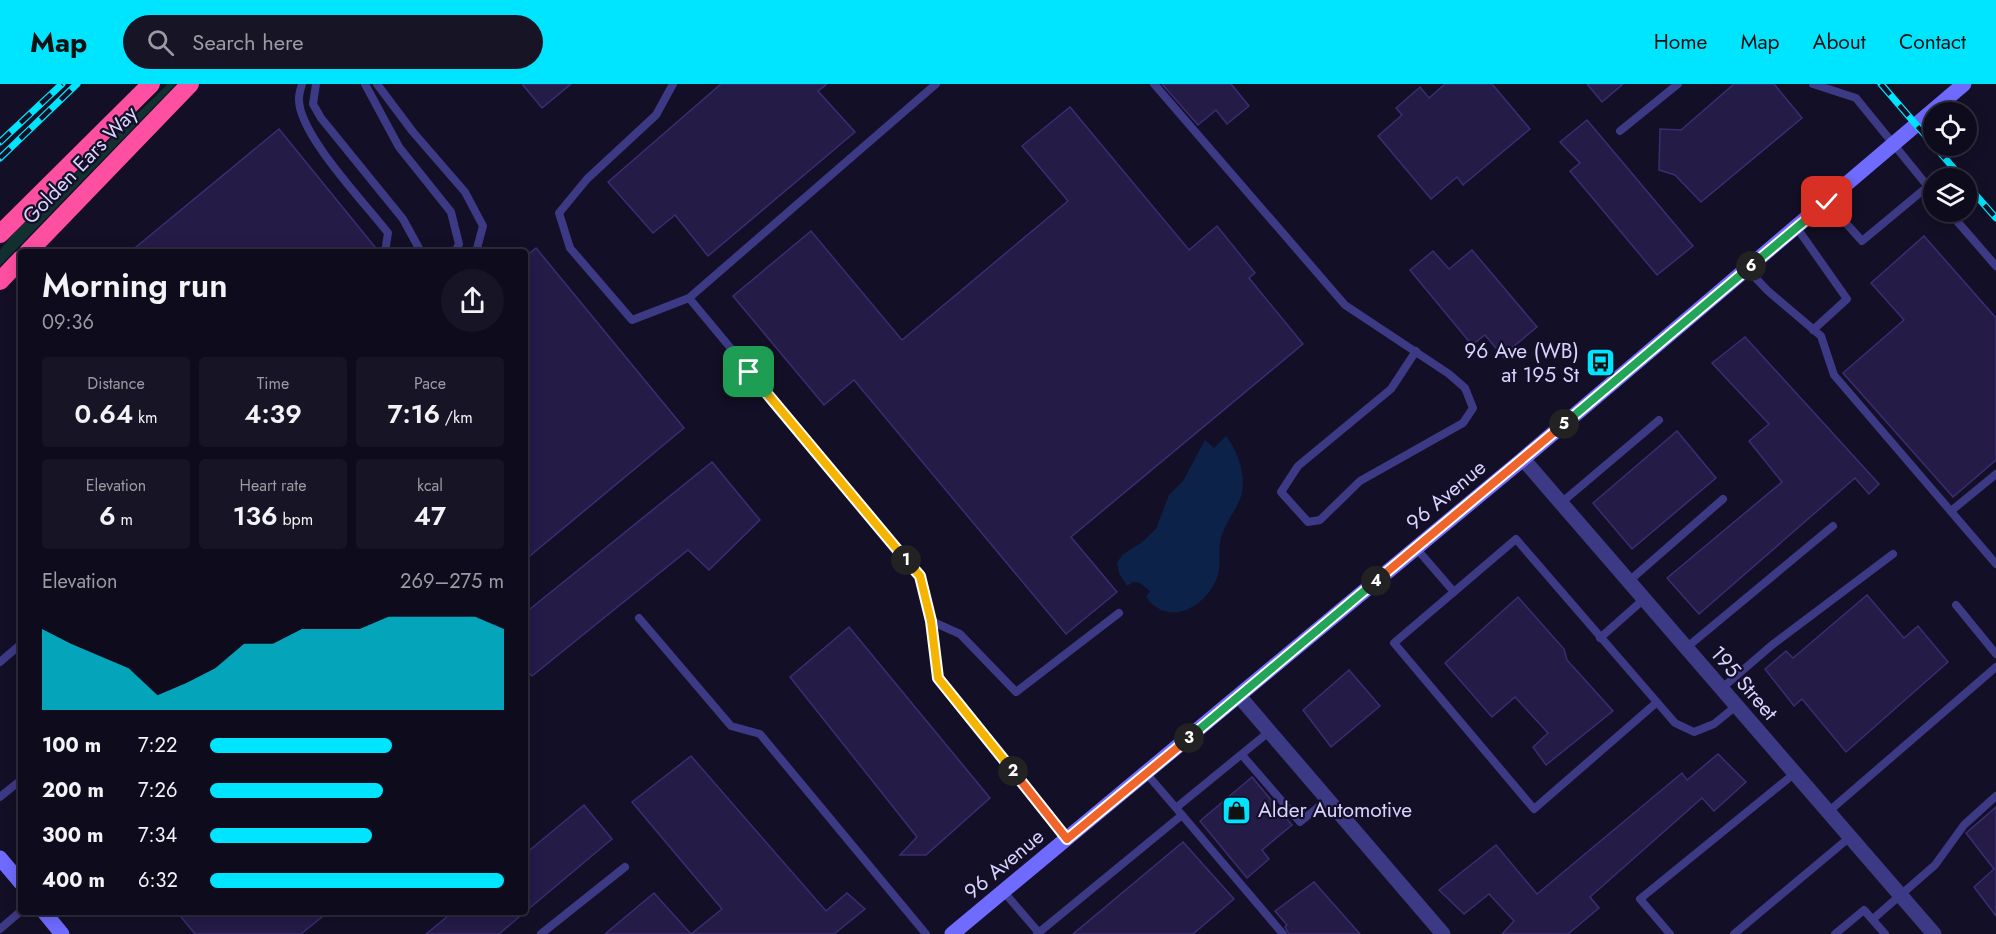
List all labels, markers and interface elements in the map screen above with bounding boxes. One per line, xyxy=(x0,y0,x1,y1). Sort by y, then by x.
search box xyxy=(123,15,543,69)
text: Map xyxy=(30,22,87,63)
icon: search xyxy=(144,26,177,59)
text: Search here xyxy=(192,26,304,58)
text: Home xyxy=(1654,27,1707,57)
text: Map xyxy=(1740,27,1780,57)
text: About xyxy=(1813,27,1866,57)
text: Contact xyxy=(1899,27,1966,57)
street label: Golden Ears Way xyxy=(16,99,145,231)
map controls xyxy=(1923,102,1977,222)
button: locate xyxy=(1923,102,1977,156)
button: layers xyxy=(1923,168,1977,222)
pin xyxy=(1801,176,1852,227)
icon: check xyxy=(1810,185,1843,218)
pin: 6 xyxy=(1736,251,1766,281)
text: 6 xyxy=(1746,254,1756,277)
text: Morning run xyxy=(42,262,228,309)
button: share xyxy=(441,269,504,332)
text: 09:36 xyxy=(42,308,94,337)
place label: 96 Ave (WB) at 195 St xyxy=(1464,336,1579,390)
pin xyxy=(723,346,774,397)
bus stop icon: 96 Ave (WB) at 195 St xyxy=(1584,347,1616,379)
icon: arrive xyxy=(732,355,765,388)
text: Distance xyxy=(87,372,145,395)
text: Time xyxy=(257,372,289,395)
text: Pace xyxy=(414,372,446,395)
text: 0.64 xyxy=(74,395,133,433)
text: 4:39 xyxy=(244,395,302,433)
text: 7:16 xyxy=(387,395,440,433)
text: km xyxy=(133,406,158,429)
text: /km xyxy=(440,406,473,429)
pin: 5 xyxy=(1549,409,1579,439)
text: 5 xyxy=(1559,412,1569,435)
street label: 96 Avenue xyxy=(1400,453,1493,537)
text: Elevation xyxy=(86,474,146,497)
text: Heart rate xyxy=(240,474,306,497)
text: kcal xyxy=(417,474,443,497)
text: 6 xyxy=(99,497,116,535)
text: 136 xyxy=(233,497,278,535)
text: 47 xyxy=(414,497,446,535)
text: m xyxy=(116,508,133,531)
text: bpm xyxy=(278,508,313,531)
pin: 1 xyxy=(891,545,921,575)
text: 1 xyxy=(902,548,910,571)
pin: 4 xyxy=(1361,566,1391,596)
text: Elevation xyxy=(42,567,117,596)
text: 269–275 m xyxy=(400,567,504,596)
text: 4 xyxy=(1370,569,1382,592)
street label: 195 Street xyxy=(1703,639,1785,727)
pin: 3 xyxy=(1174,723,1204,753)
text: 3 xyxy=(1184,726,1194,749)
text: 100 m xyxy=(42,731,101,760)
text: 7:22 xyxy=(138,731,177,760)
pin: 2 xyxy=(998,756,1028,786)
text: 2 xyxy=(1008,759,1018,782)
text: 200 m xyxy=(42,776,104,805)
text: 7:26 xyxy=(138,776,177,805)
shop icon: Alder Automotive xyxy=(1221,794,1253,826)
place label: Alder Automotive xyxy=(1258,795,1412,825)
text: 300 m xyxy=(42,821,103,850)
text: 7:34 xyxy=(138,821,177,850)
street label: 96 Avenue xyxy=(958,822,1051,906)
text: 400 m xyxy=(42,866,105,895)
text: 6:32 xyxy=(138,866,178,895)

